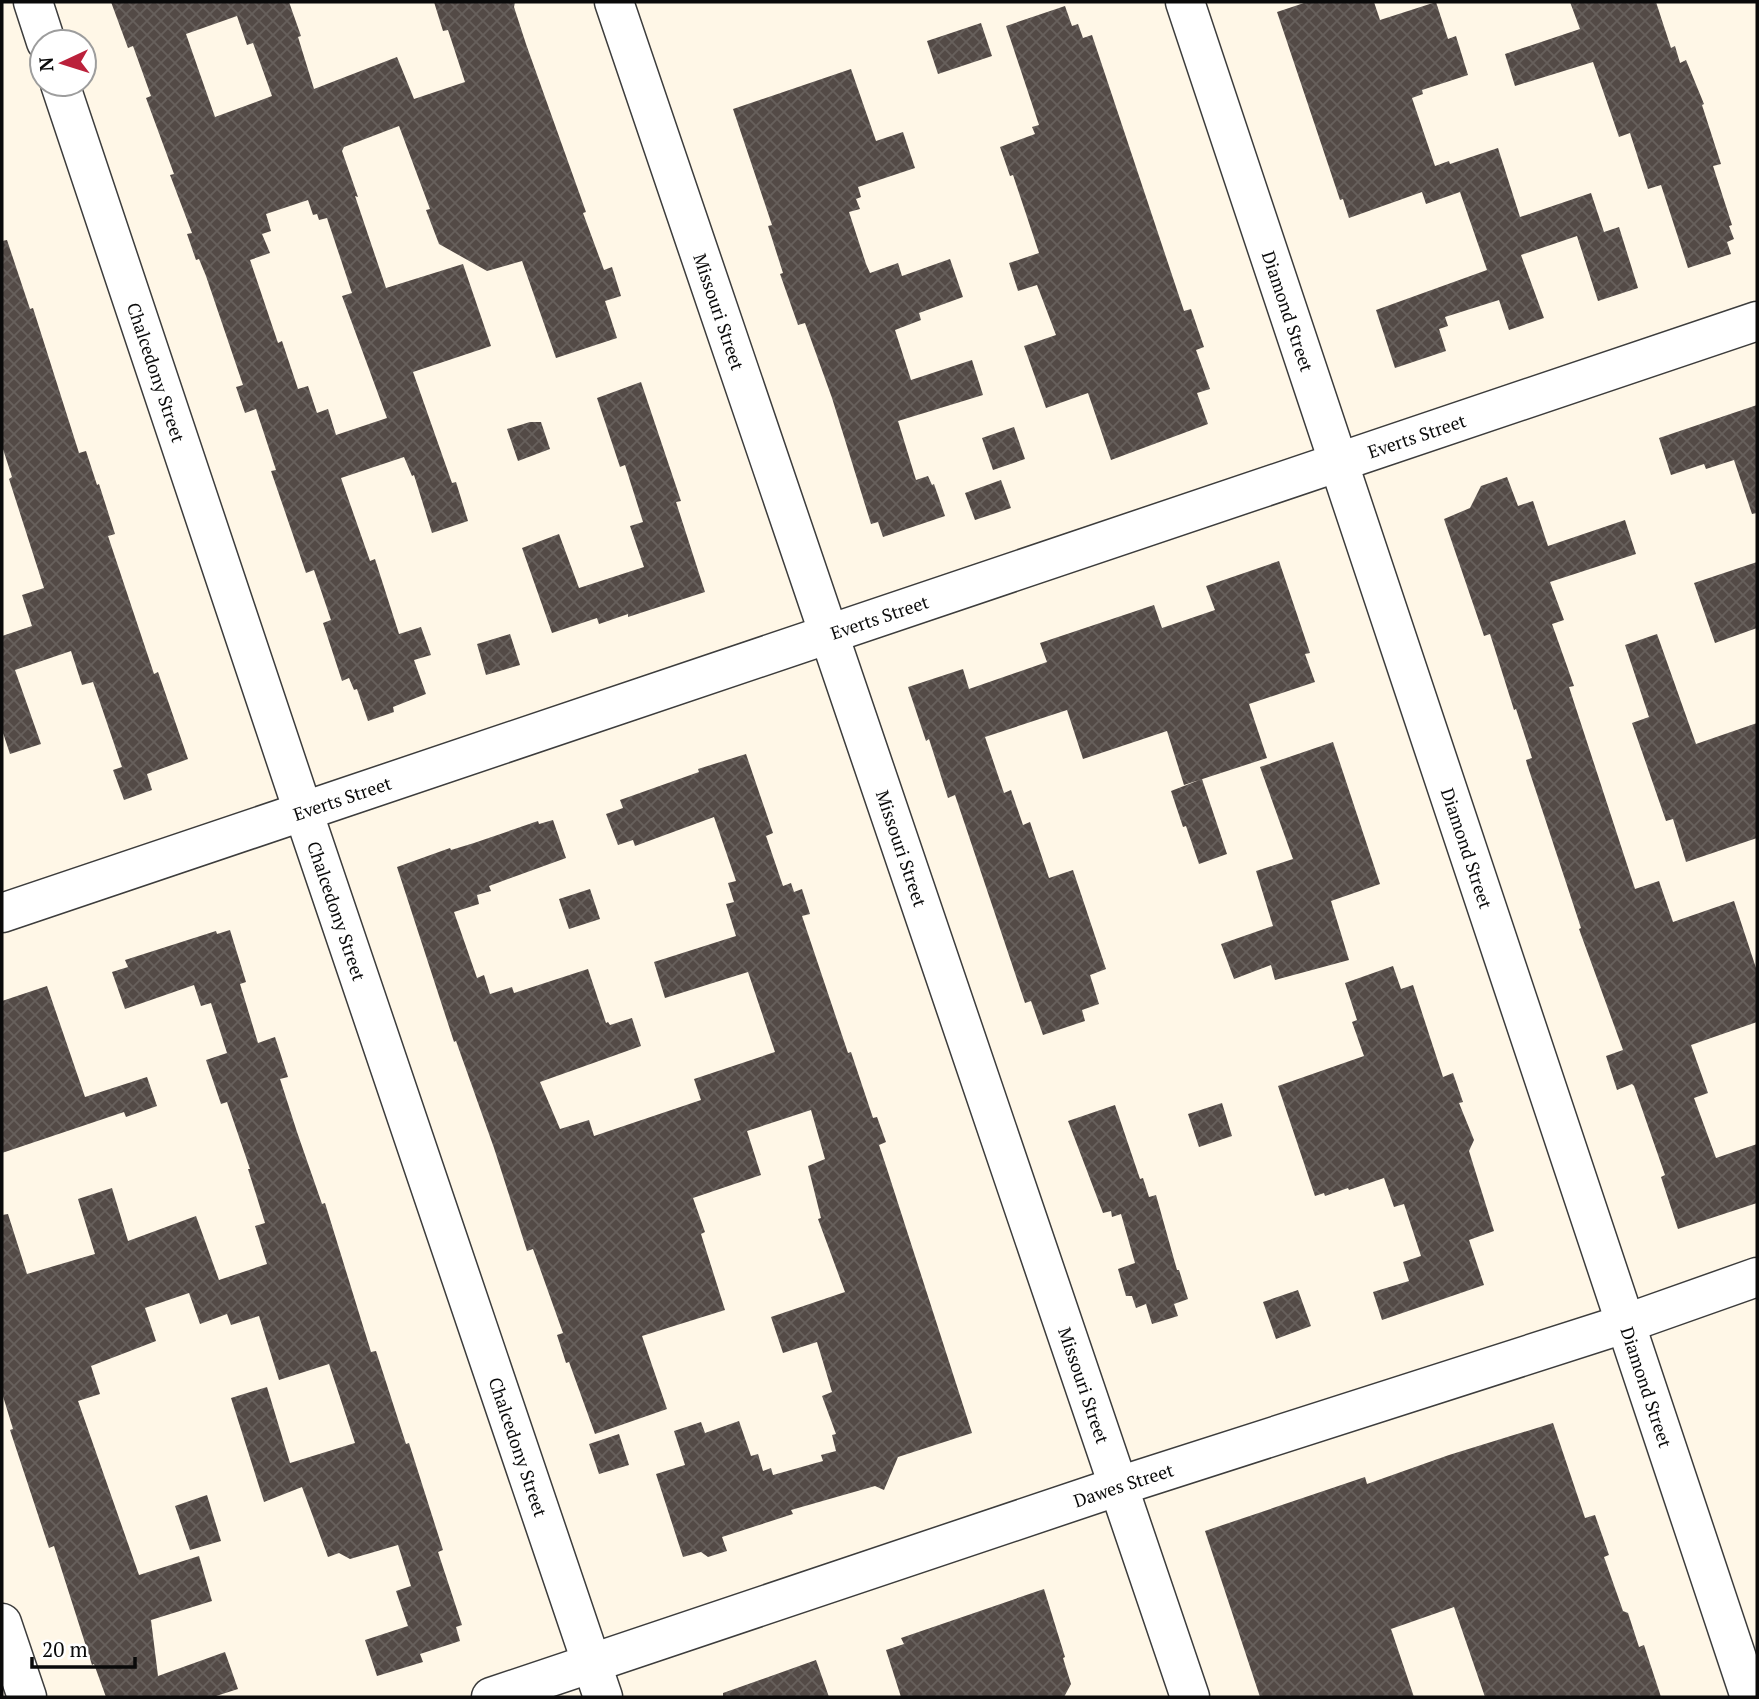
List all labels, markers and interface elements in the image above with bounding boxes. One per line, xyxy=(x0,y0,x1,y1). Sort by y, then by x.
north arrow xyxy=(28,28,98,98)
text: N xyxy=(33,56,59,72)
street label: Diamond Street xyxy=(1257,248,1319,375)
street label: Missouri Street xyxy=(688,250,750,373)
street label: Chalcedony Street xyxy=(122,299,191,446)
street label: Everts Street xyxy=(1364,408,1469,464)
street label: Everts Street xyxy=(827,589,932,645)
street label: Everts Street xyxy=(290,770,395,826)
street label: Diamond Street xyxy=(1436,785,1498,912)
street label: Missouri Street xyxy=(871,787,933,910)
street label: Chalcedony Street xyxy=(302,838,372,984)
street label: Missouri Street xyxy=(1053,1324,1115,1447)
street label: Diamond Street xyxy=(1615,1324,1678,1451)
street label: Chalcedony Street xyxy=(484,1374,553,1520)
street label: Dawes Street xyxy=(1070,1457,1177,1513)
scale bar xyxy=(32,1626,135,1670)
text: 20 m xyxy=(42,1635,88,1663)

